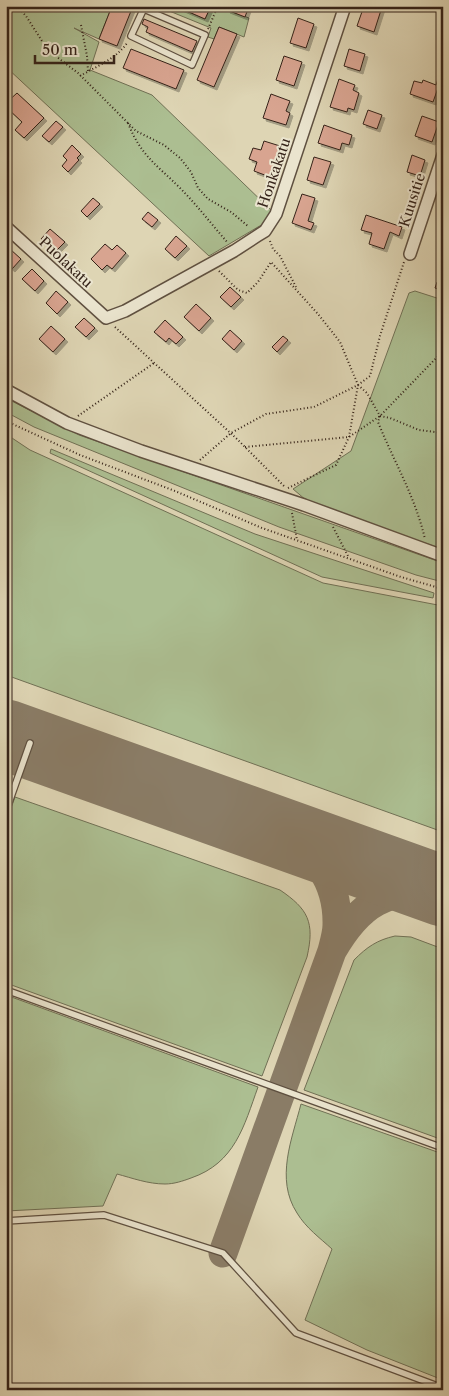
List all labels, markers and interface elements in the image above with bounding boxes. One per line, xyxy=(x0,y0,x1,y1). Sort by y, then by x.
scale bar xyxy=(35,32,114,64)
text: 50 m xyxy=(42,40,78,59)
street label: Honkakatu xyxy=(254,135,295,210)
street label: Kuusitie xyxy=(395,171,429,229)
street label: Puolakatu xyxy=(35,233,97,292)

